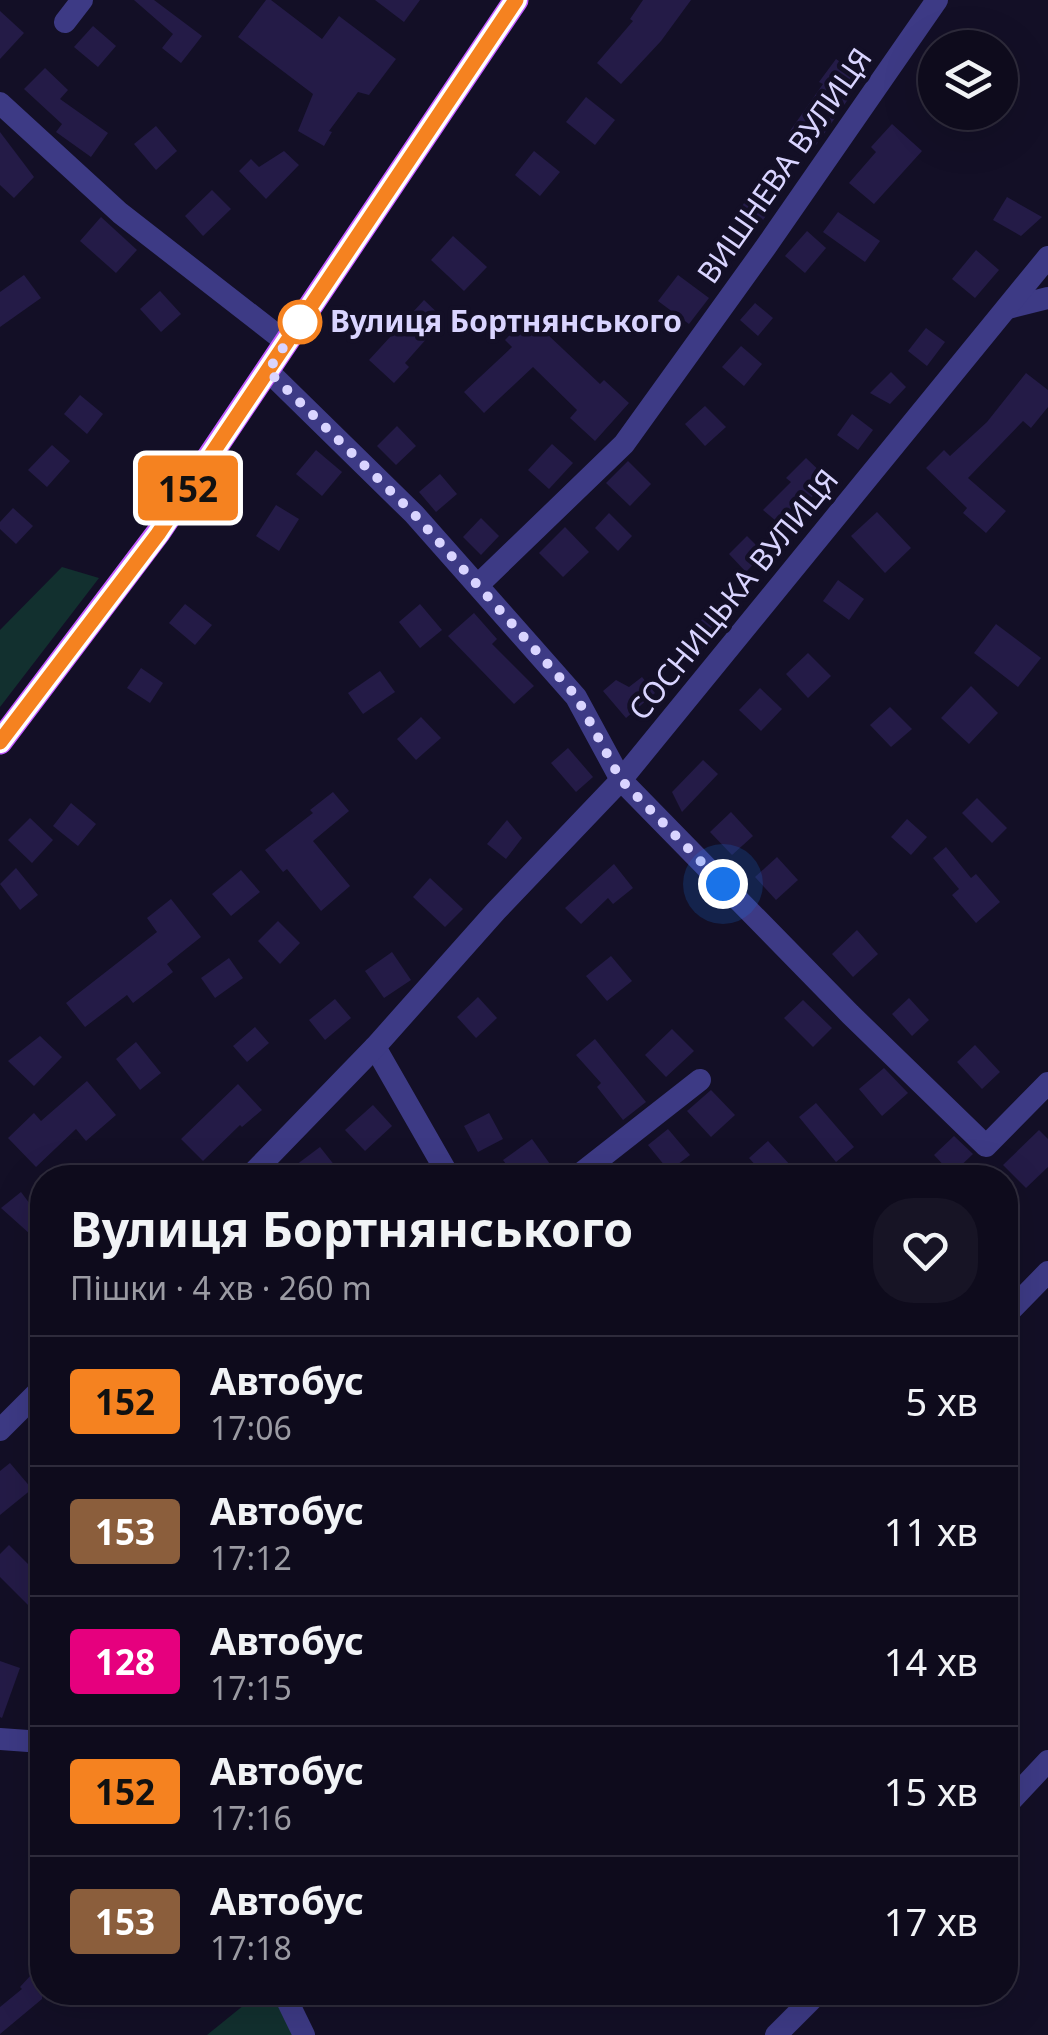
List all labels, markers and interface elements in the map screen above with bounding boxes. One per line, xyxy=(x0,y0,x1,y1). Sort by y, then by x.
map controls xyxy=(918,30,1018,130)
button: layers xyxy=(918,30,1018,130)
street label: ВИШНЕВА ВУЛИЦЯ xyxy=(687,39,881,291)
place label: Вулиця Бортнянського xyxy=(330,300,682,341)
marker: Вулиця Бортнянського xyxy=(279,301,321,343)
line badge: 152 xyxy=(130,456,246,520)
street label: СОСНИЦЬКА ВУЛИЦЯ xyxy=(619,460,847,728)
text: 152 xyxy=(158,465,218,512)
your location xyxy=(698,859,748,909)
text: Вулиця Бортнянського xyxy=(70,1196,633,1261)
button: heart xyxy=(873,1198,978,1303)
text: Пішки · 4 хв · 260 m xyxy=(70,1266,372,1309)
text: Автобус xyxy=(210,1354,364,1406)
text: 5 хв xyxy=(906,1375,978,1427)
text: 152 xyxy=(95,1378,155,1425)
text: 17:06 xyxy=(210,1406,292,1449)
text: Автобус xyxy=(210,1484,364,1536)
text: 11 хв xyxy=(884,1505,978,1557)
text: 153 xyxy=(95,1508,155,1555)
text: 17:12 xyxy=(210,1536,292,1579)
text: Автобус xyxy=(210,1614,364,1666)
text: 14 хв xyxy=(884,1635,978,1687)
text: 128 xyxy=(95,1638,155,1685)
text: 17:15 xyxy=(210,1666,292,1709)
text: Автобус xyxy=(210,1744,364,1796)
text: 15 хв xyxy=(884,1765,978,1817)
text: 152 xyxy=(95,1768,155,1815)
text: 17:16 xyxy=(210,1796,292,1839)
text: Автобус xyxy=(210,1874,364,1926)
text: 17 хв xyxy=(884,1895,978,1947)
text: 153 xyxy=(95,1898,155,1945)
text: 17:18 xyxy=(210,1926,292,1969)

